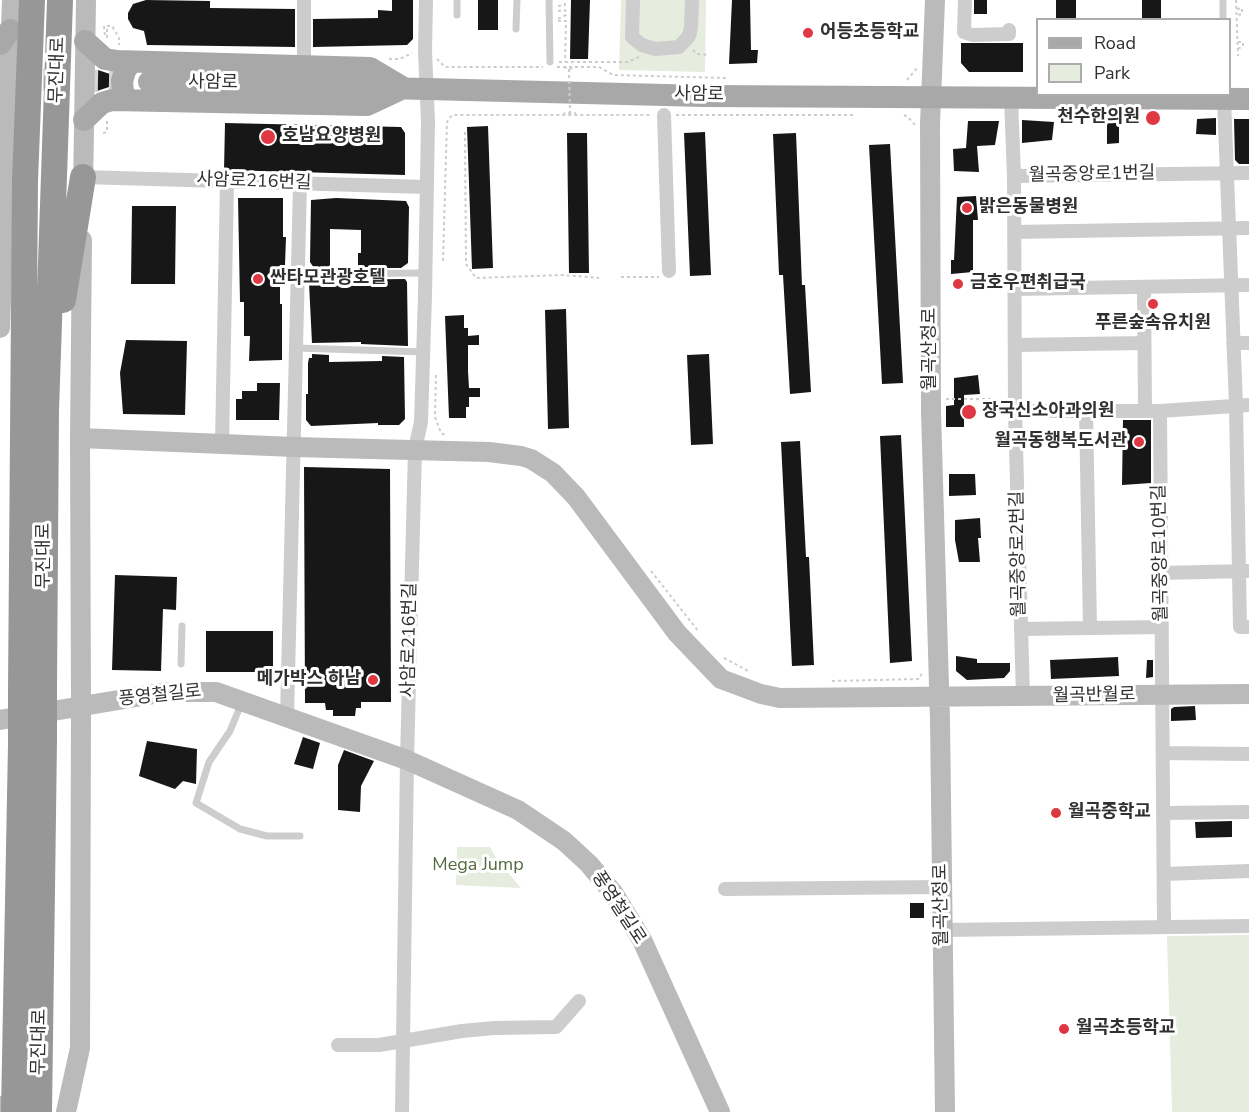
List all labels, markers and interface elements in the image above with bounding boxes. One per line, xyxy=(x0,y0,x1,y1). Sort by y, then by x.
legend xyxy=(1036,18,1231,96)
place label: 어등초등학교 xyxy=(820,22,919,44)
marker: 어등초등학교 xyxy=(801,26,815,40)
text: Road xyxy=(1094,31,1136,55)
street label: 무진대로 xyxy=(46,37,70,103)
text: Park xyxy=(1094,61,1130,85)
street label: 사암로 xyxy=(188,72,238,94)
street label: 사암로 xyxy=(674,84,724,106)
place label: 천수한의원 xyxy=(1057,107,1140,129)
marker: 천수한의원 xyxy=(1144,109,1162,127)
place label: 호남요양병원 xyxy=(282,126,381,148)
marker: 호남요양병원 xyxy=(259,128,277,146)
street label: 월곡중앙로1번길 xyxy=(1028,163,1156,187)
street label: 사암로216번길 xyxy=(196,169,312,195)
place label: 밝은동물병원 xyxy=(979,197,1078,219)
marker: 밝은동물병원 xyxy=(960,201,974,215)
place label: 싼타모관광호텔 xyxy=(270,268,386,290)
marker: 싼타모관광호텔 xyxy=(251,272,265,286)
place label: 금호우편취급국 xyxy=(970,273,1086,295)
marker: 금호우편취급국 xyxy=(951,277,965,291)
marker: 푸른숲속유치원 xyxy=(1146,297,1160,311)
street label: 월곡산정로 xyxy=(920,308,942,390)
place label: 푸른숲속유치원 xyxy=(1095,313,1211,335)
place label: 장국신소아과의원 xyxy=(982,401,1114,423)
marker: 장국신소아과의원 xyxy=(960,403,978,421)
place label: 월곡동행복도서관 xyxy=(995,431,1127,453)
marker: 월곡동행복도서관 xyxy=(1132,435,1146,449)
street label: 월곡중앙로10번길 xyxy=(1149,484,1173,622)
street label: 월곡중앙로2번길 xyxy=(1007,490,1031,618)
street label: 무진대로 xyxy=(34,523,56,589)
street label: 사암로216번길 xyxy=(398,582,422,698)
place label: 메가박스 하남 xyxy=(257,669,361,691)
marker: 메가박스 하남 xyxy=(366,673,380,687)
street label: 풍영철길로 xyxy=(118,681,202,711)
street label: 월곡반월로 xyxy=(1052,684,1136,708)
place label: 월곡중학교 xyxy=(1068,802,1151,824)
marker: 월곡중학교 xyxy=(1049,806,1063,820)
park label: Mega Jump xyxy=(432,855,524,877)
street label: 월곡산정로 xyxy=(930,863,954,947)
street label: 풍영철길로 xyxy=(586,867,650,949)
street label: 무진대로 xyxy=(29,1009,51,1075)
place label: 월곡초등학교 xyxy=(1076,1018,1175,1040)
marker: 월곡초등학교 xyxy=(1057,1022,1071,1036)

